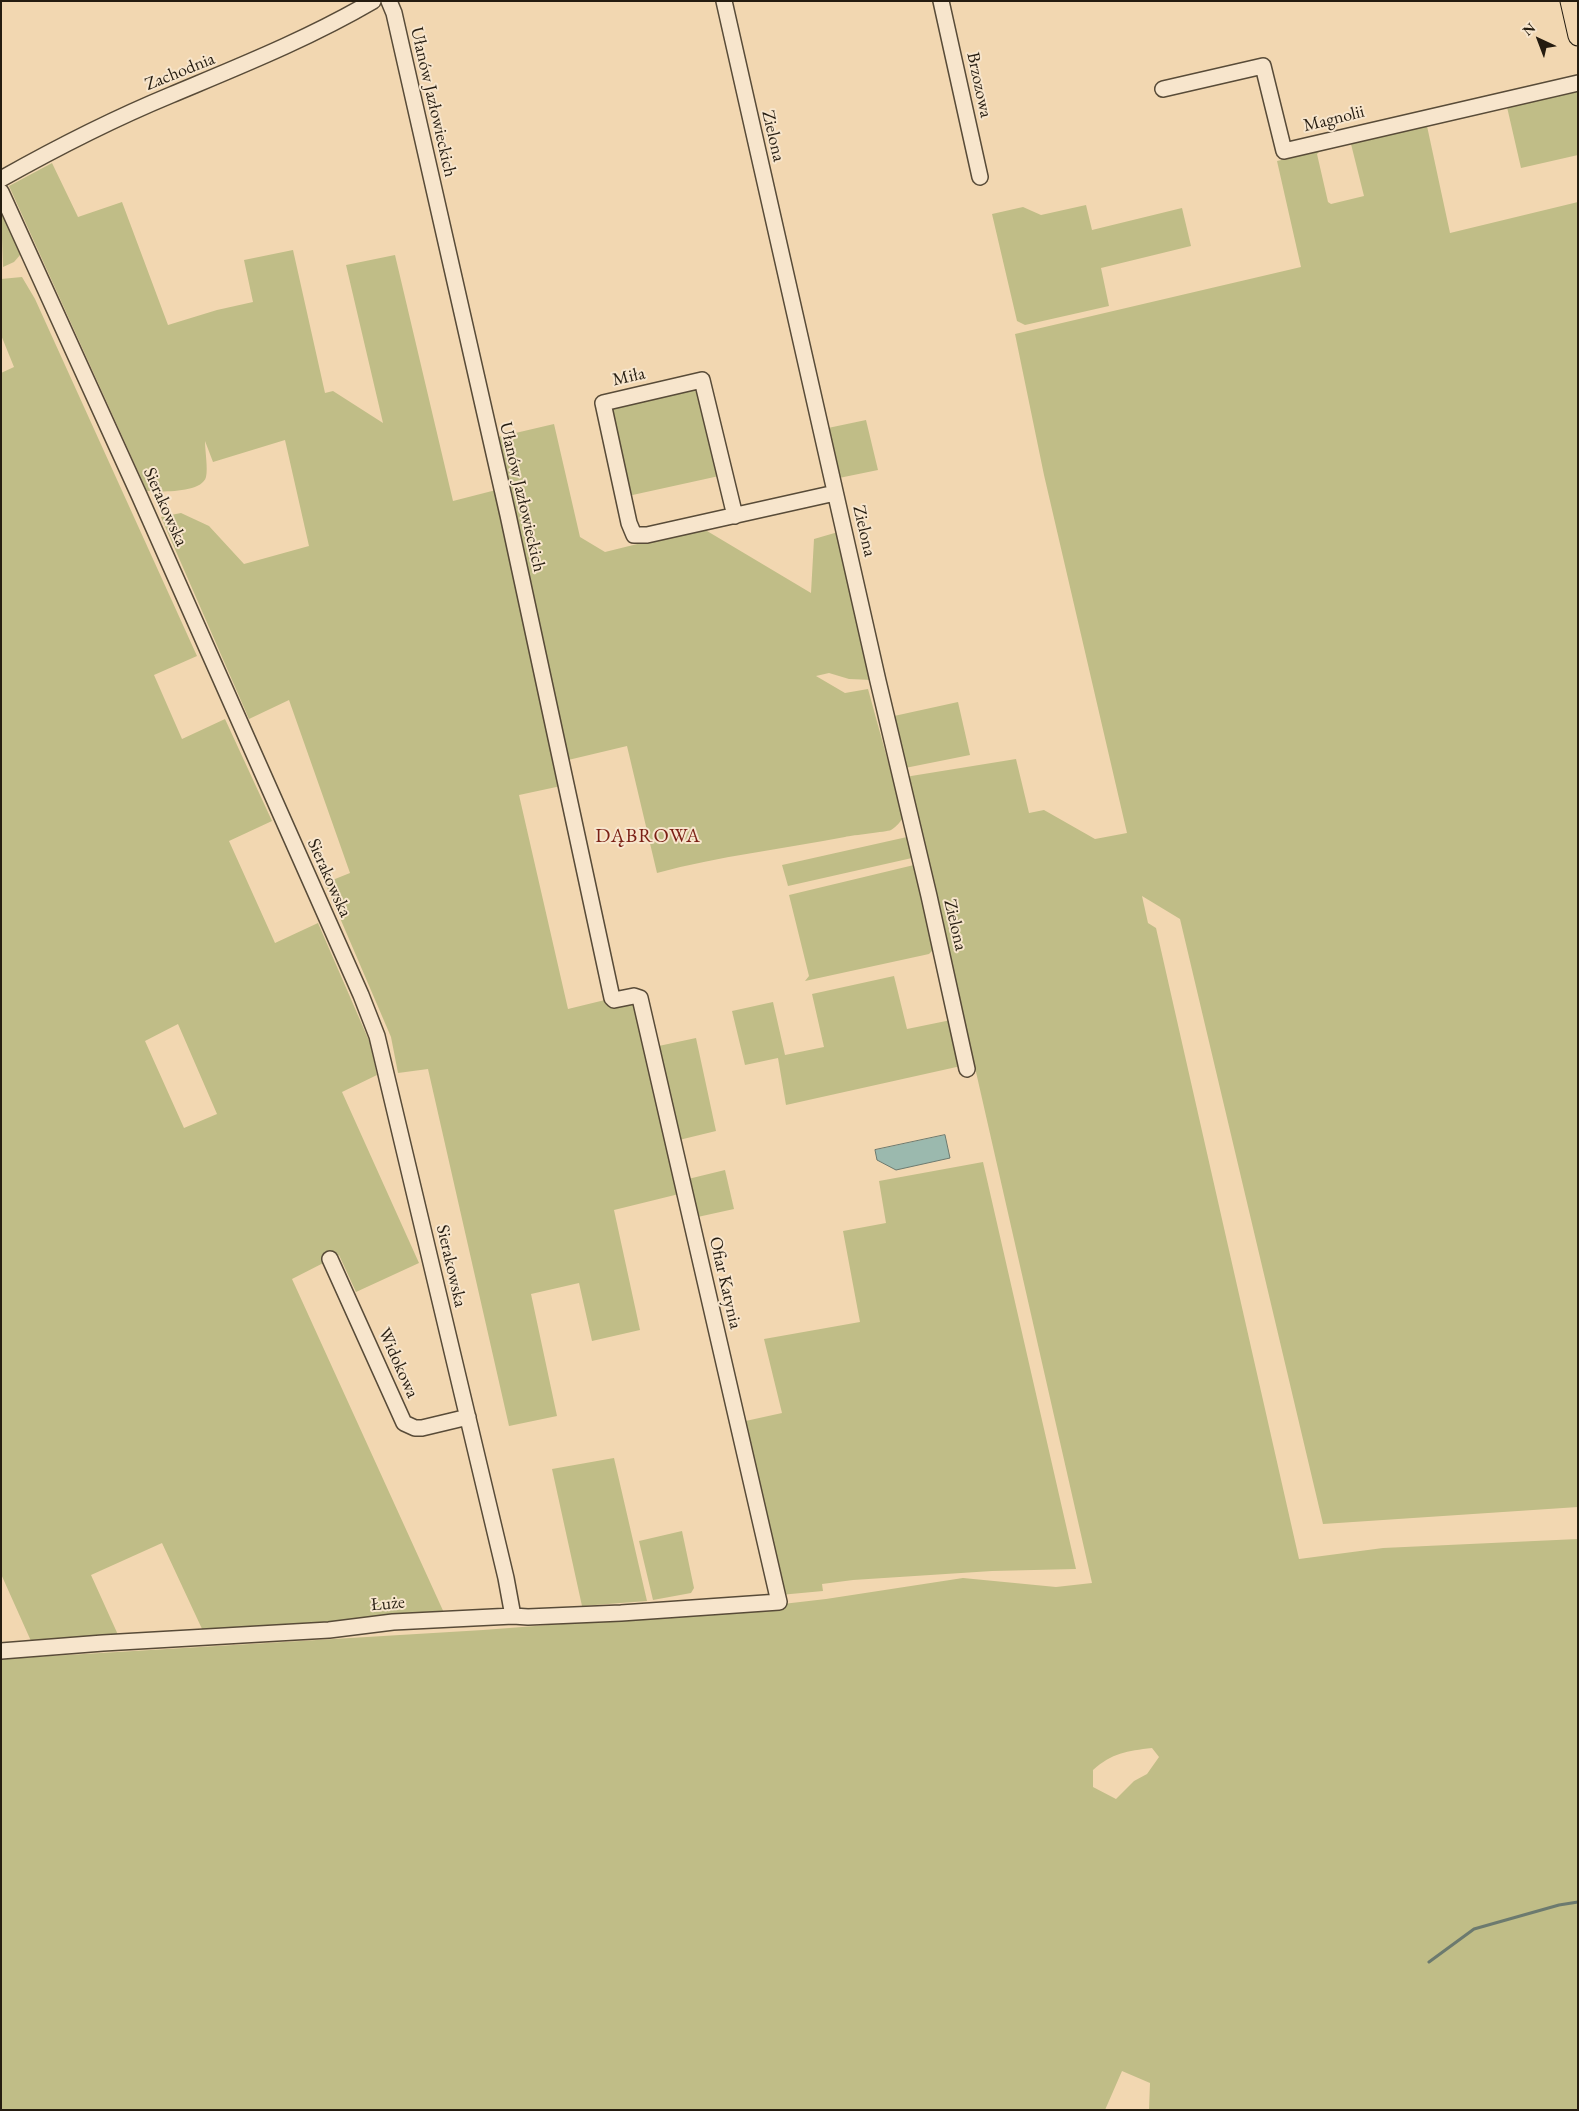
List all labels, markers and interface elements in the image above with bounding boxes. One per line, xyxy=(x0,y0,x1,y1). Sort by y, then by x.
north arrow xyxy=(1514,15,1564,65)
text: N xyxy=(1518,19,1539,39)
street label: Ułanów Jazłowieckich xyxy=(405,25,461,179)
street label: Zachodnia xyxy=(142,48,218,96)
street label: Brzozowa xyxy=(962,50,996,120)
street label: Magnolii xyxy=(1301,101,1367,137)
street label: Zielona xyxy=(757,108,789,164)
street label: Miła xyxy=(611,363,647,391)
street label: Ułanów Jazłowieckich xyxy=(494,420,550,574)
street label: Sierakowska xyxy=(138,464,192,550)
street label: Zielona xyxy=(848,503,880,559)
district label: DĄBROWA xyxy=(594,825,702,849)
street label: Sierakowska xyxy=(302,835,356,921)
street label: Zielona xyxy=(939,897,971,953)
street label: Sierakowska xyxy=(431,1223,471,1309)
street label: Ofiar Katynia xyxy=(704,1235,746,1331)
street label: Widokowa xyxy=(373,1325,423,1401)
street label: Łuże xyxy=(370,1592,406,1616)

